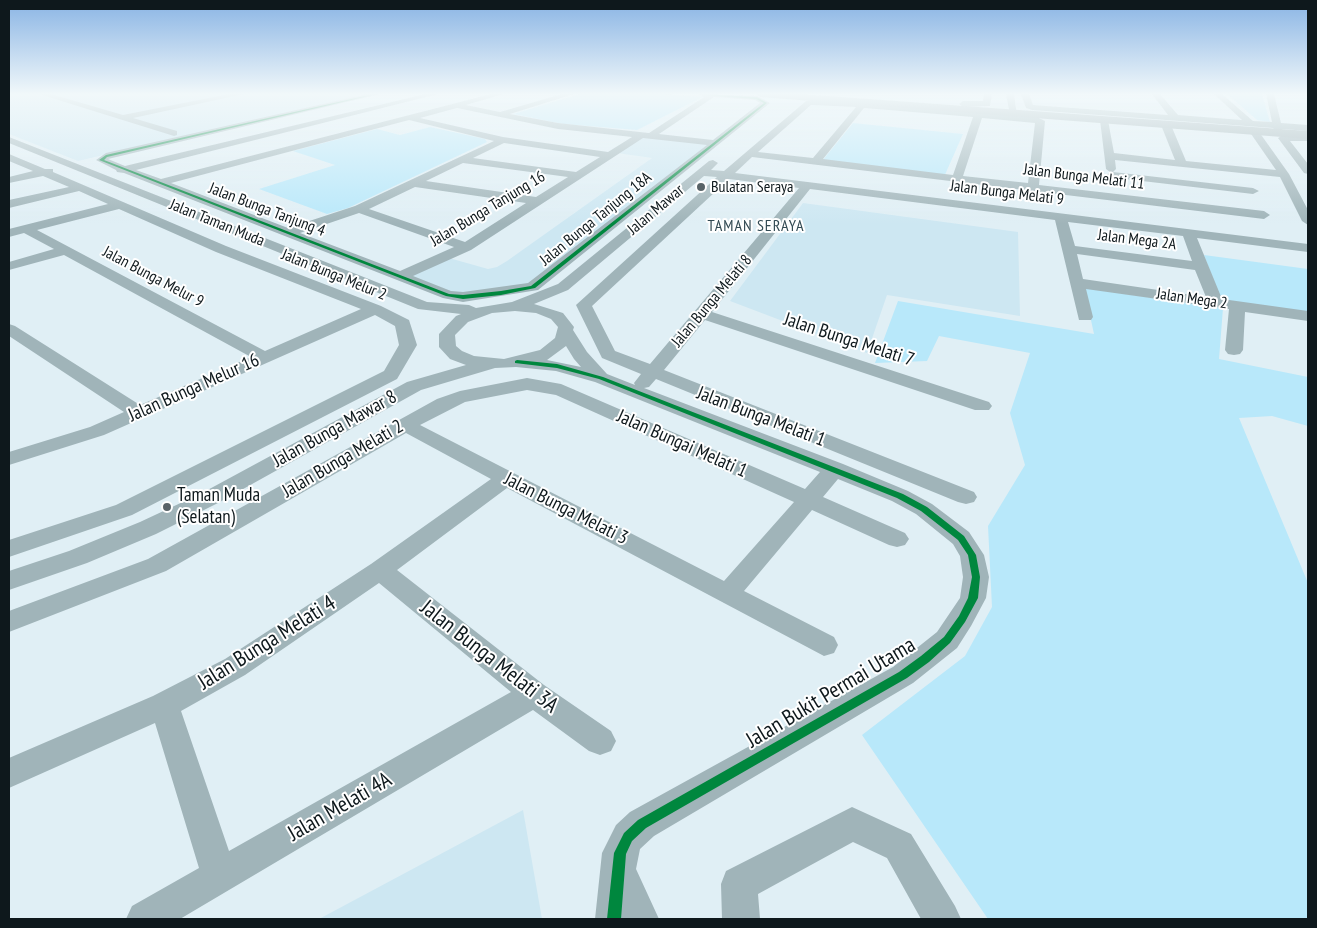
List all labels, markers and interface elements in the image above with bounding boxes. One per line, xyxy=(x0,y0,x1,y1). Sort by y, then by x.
street label: Jalan Bunga Melati 11 xyxy=(1022,160,1146,194)
street label: Jalan Bunga Tanjung 16 xyxy=(427,167,549,251)
street label: Jalan Bunga Tanjung 18A xyxy=(536,168,656,270)
place label: Bulatan Seraya xyxy=(711,177,793,197)
street label: Jalan Bunga Melati 9 xyxy=(949,177,1065,209)
street label: Jalan Bunga Tanjung 4 xyxy=(206,179,328,241)
street label: Jalan Mawar xyxy=(624,181,688,239)
marker: Bulatan Seraya xyxy=(695,181,707,193)
street label: Jalan Taman Muda xyxy=(167,195,267,251)
district label: TAMAN SERAYA xyxy=(706,216,806,236)
street label: Jalan Mega 2A xyxy=(1097,226,1177,254)
street label: Jalan Bunga Melur 9 xyxy=(99,242,207,312)
street label: Jalan Bunga Melur 2 xyxy=(279,245,389,305)
street label: Jalan Bunga Melati 8 xyxy=(668,251,756,351)
street label: Jalan Mega 2 xyxy=(1155,285,1229,313)
street label: Jalan Bunga Melati 7 xyxy=(781,308,917,372)
street label: Jalan Bunga Melur 16 xyxy=(125,349,263,427)
street label: Jalan Bunga Melati 1 xyxy=(694,382,828,452)
street label: Jalan Bunga Mawar 8 xyxy=(269,386,401,472)
street label: Jalan Bungai Melati 1 xyxy=(613,405,751,483)
street label: Jalan Bunga Melati 2 xyxy=(278,415,408,503)
street label: Jalan Bunga Melati 3 xyxy=(500,468,632,550)
place label: Taman Muda (Selatan) xyxy=(177,485,260,529)
marker: Taman Muda (Selatan) xyxy=(161,501,173,513)
street label: Jalan Bunga Melati 4 xyxy=(193,590,341,696)
street label: Jalan Bunga Melati 3A xyxy=(415,595,563,719)
street label: Jalan Bukit Permai Utama xyxy=(742,632,920,754)
street label: Jalan Melati 4A xyxy=(284,767,396,847)

